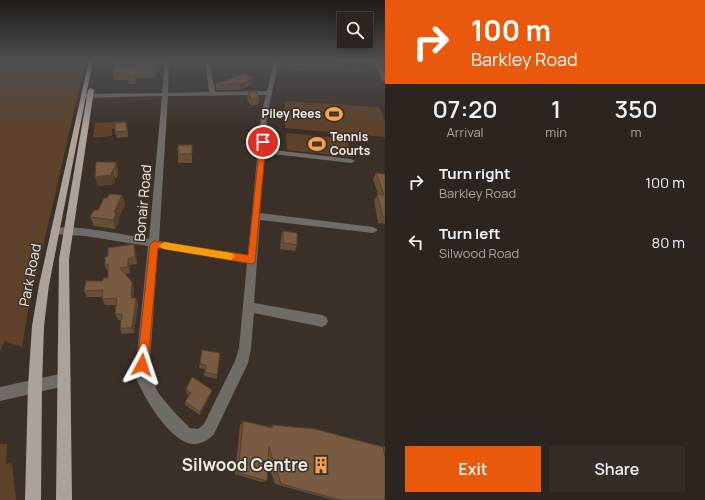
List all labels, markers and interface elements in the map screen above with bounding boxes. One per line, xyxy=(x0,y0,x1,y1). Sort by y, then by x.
text: 100 m xyxy=(471,11,551,49)
map controls xyxy=(337,12,373,48)
button: search xyxy=(337,12,373,48)
icon: right xyxy=(405,16,457,68)
text: Barkley Road xyxy=(471,47,578,71)
text: 07:20 xyxy=(432,92,498,125)
text: 1 xyxy=(551,92,561,125)
text: 350 xyxy=(614,92,658,125)
sports icon: Piley Rees xyxy=(324,104,344,124)
place label: Piley Rees xyxy=(262,105,321,122)
text: Arrival xyxy=(447,123,484,141)
text: min xyxy=(545,123,567,141)
text: m xyxy=(630,123,641,141)
pin xyxy=(246,125,280,159)
place label: Tennis Courts xyxy=(330,128,371,159)
icon: arrive xyxy=(252,131,274,153)
sports icon: Tennis Courts xyxy=(307,134,327,154)
text: Turn right xyxy=(439,163,510,184)
street label: Bonair Road xyxy=(130,164,155,242)
icon: right xyxy=(405,171,427,193)
text: 100 m xyxy=(645,172,685,193)
text: Barkley Road xyxy=(439,184,516,202)
text: Turn left xyxy=(439,223,501,244)
icon: left xyxy=(405,231,427,253)
text: 80 m xyxy=(651,232,685,253)
street label: Park Road xyxy=(14,242,45,308)
text: Silwood Road xyxy=(439,244,519,262)
position arrow xyxy=(121,344,163,386)
button: Exit xyxy=(405,446,541,492)
button: Share xyxy=(549,446,685,492)
place label: Silwood Centre xyxy=(182,453,308,476)
building icon: Silwood Centre xyxy=(311,455,331,475)

